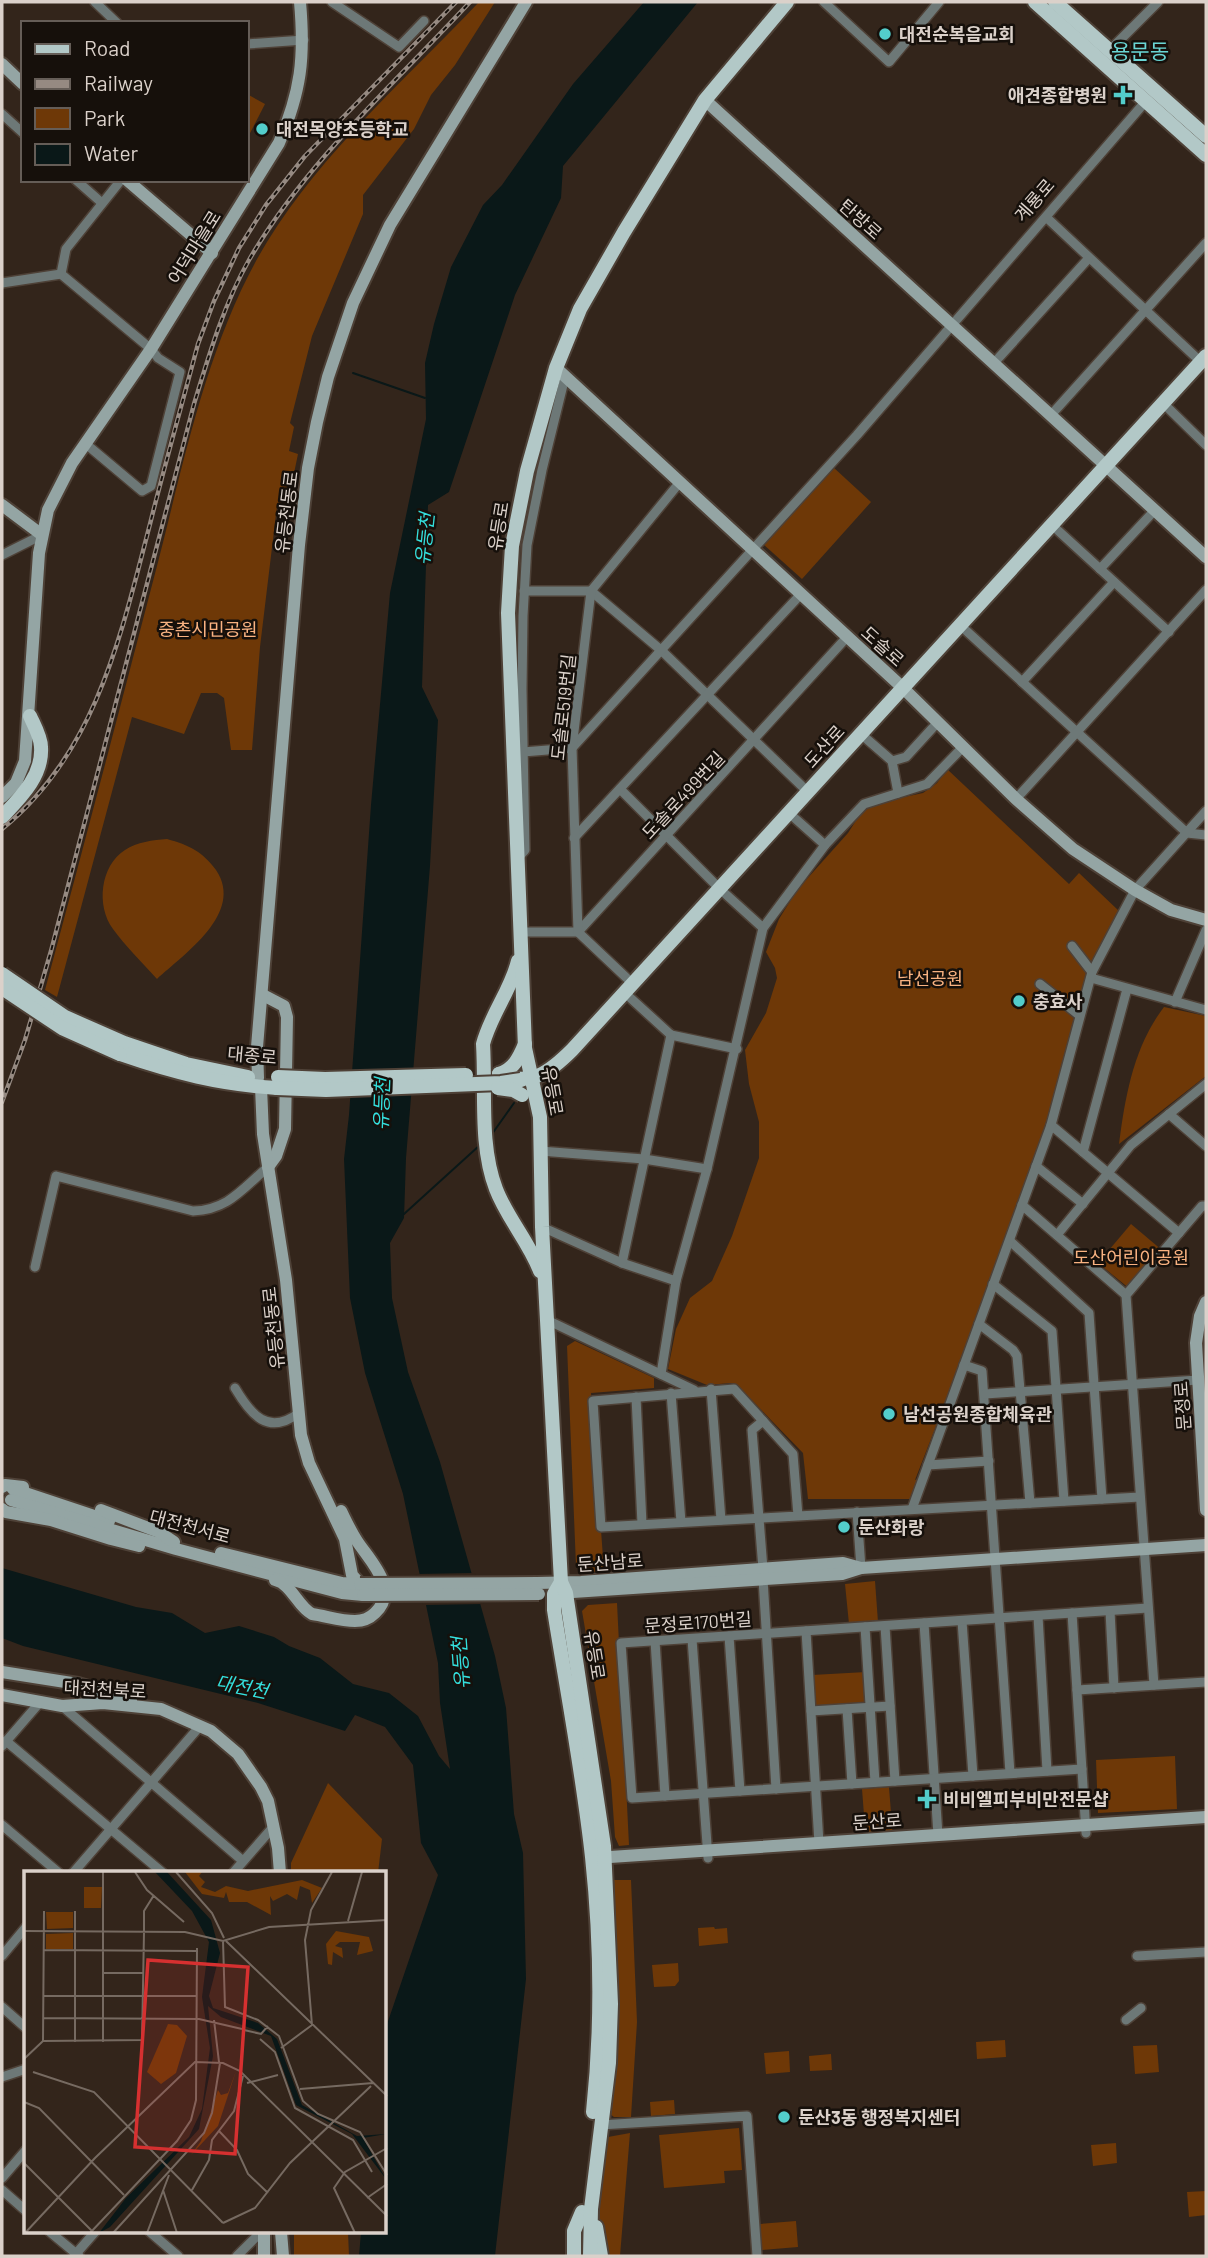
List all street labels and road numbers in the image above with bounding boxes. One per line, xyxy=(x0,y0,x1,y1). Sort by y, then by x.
street label: 계룡로 xyxy=(1009,174,1059,226)
street label: 탄방로 xyxy=(835,194,887,244)
street label: 어덕마을로 xyxy=(163,206,225,288)
street label: 유등천동로 xyxy=(270,470,302,554)
street label: 유등로 xyxy=(483,500,513,552)
street label: 도솔로 xyxy=(857,621,909,671)
street label: 도솔로519번길 xyxy=(546,653,580,761)
street label: 도산로 xyxy=(799,720,849,772)
street label: 도솔로499번길 xyxy=(637,747,729,843)
street label: 대종로 xyxy=(226,1042,278,1068)
street label: 유등로 xyxy=(538,1065,568,1117)
street label: 유등천동로 xyxy=(258,1286,288,1370)
street label: 문정로 xyxy=(1169,1380,1195,1432)
street label: 대전천서로 xyxy=(147,1505,233,1547)
street label: 둔산남로 xyxy=(576,1549,644,1575)
street label: 문정로170번길 xyxy=(643,1607,753,1637)
street label: 유등로 xyxy=(580,1629,610,1681)
street label: 대전천북로 xyxy=(63,1676,147,1702)
street label: 둔산로 xyxy=(851,1808,903,1834)

